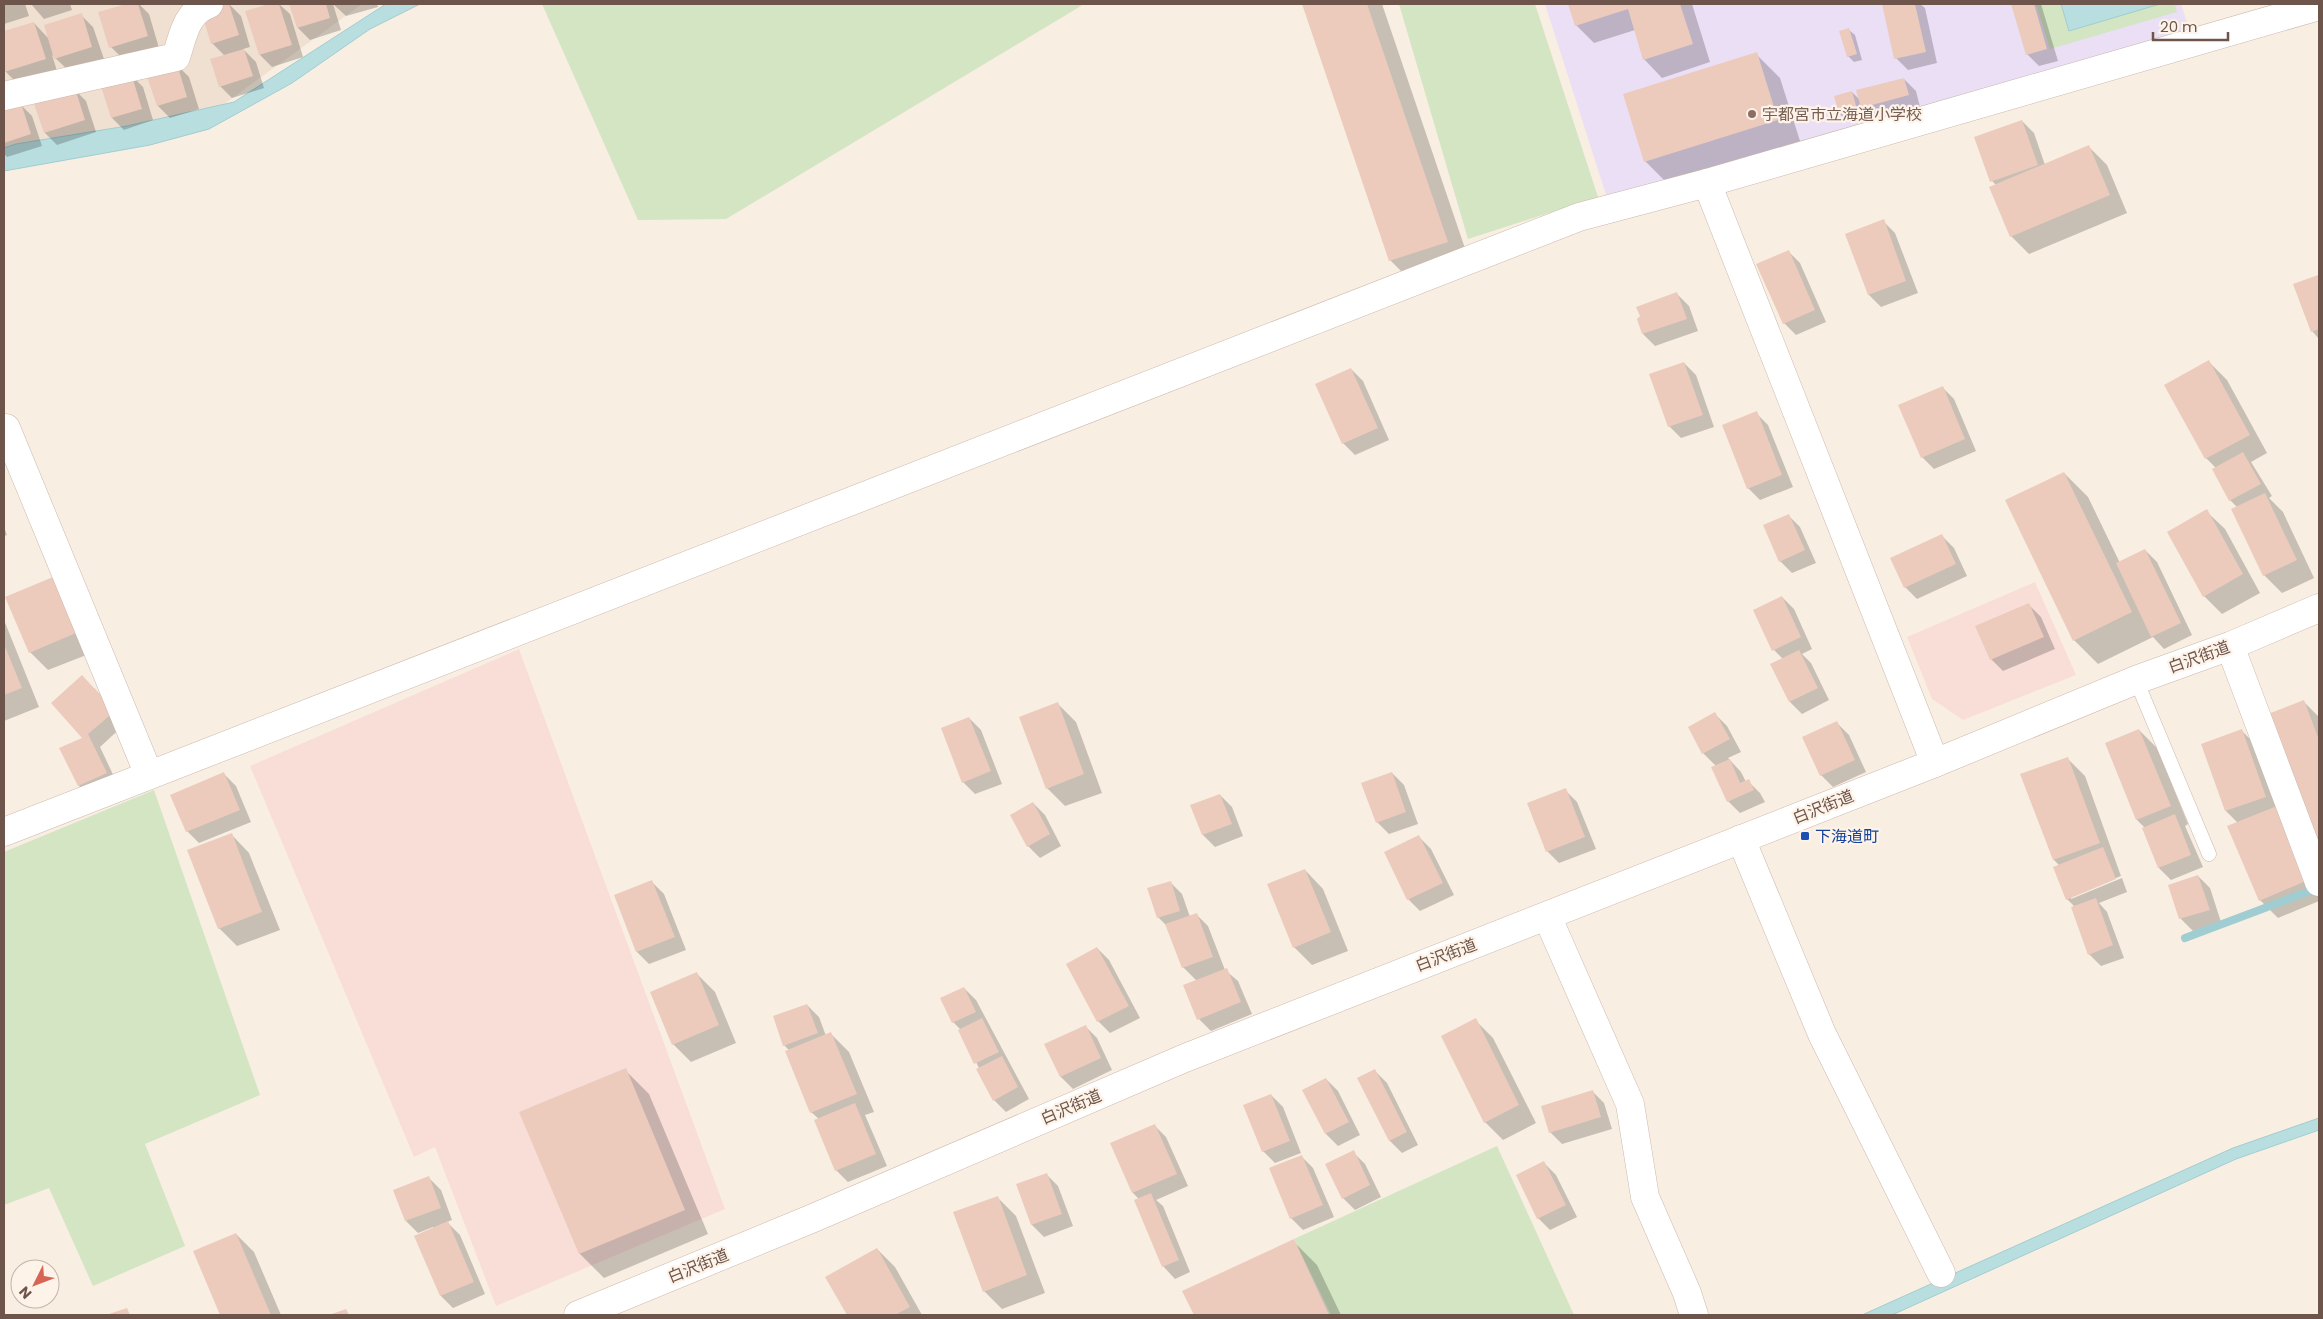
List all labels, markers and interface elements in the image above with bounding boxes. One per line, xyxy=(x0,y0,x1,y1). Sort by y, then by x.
scale bar xyxy=(2153,10,2228,42)
text: 20 m xyxy=(2160,16,2198,37)
place label: 宇都宮市立海道小学校 xyxy=(1762,103,1922,126)
marker: 宇都宮市立海道小学校 xyxy=(1746,108,1758,120)
street label: 白沢街道 xyxy=(2165,635,2233,679)
street label: 白沢街道 xyxy=(1789,784,1857,830)
place label: 下海道町 xyxy=(1815,825,1879,848)
marker: 下海道町 xyxy=(1799,830,1811,842)
street label: 白沢街道 xyxy=(1412,933,1480,977)
street label: 白沢街道 xyxy=(1037,1084,1105,1130)
street label: 白沢街道 xyxy=(664,1243,732,1289)
north arrow xyxy=(10,1259,60,1309)
text: N xyxy=(14,1282,36,1303)

